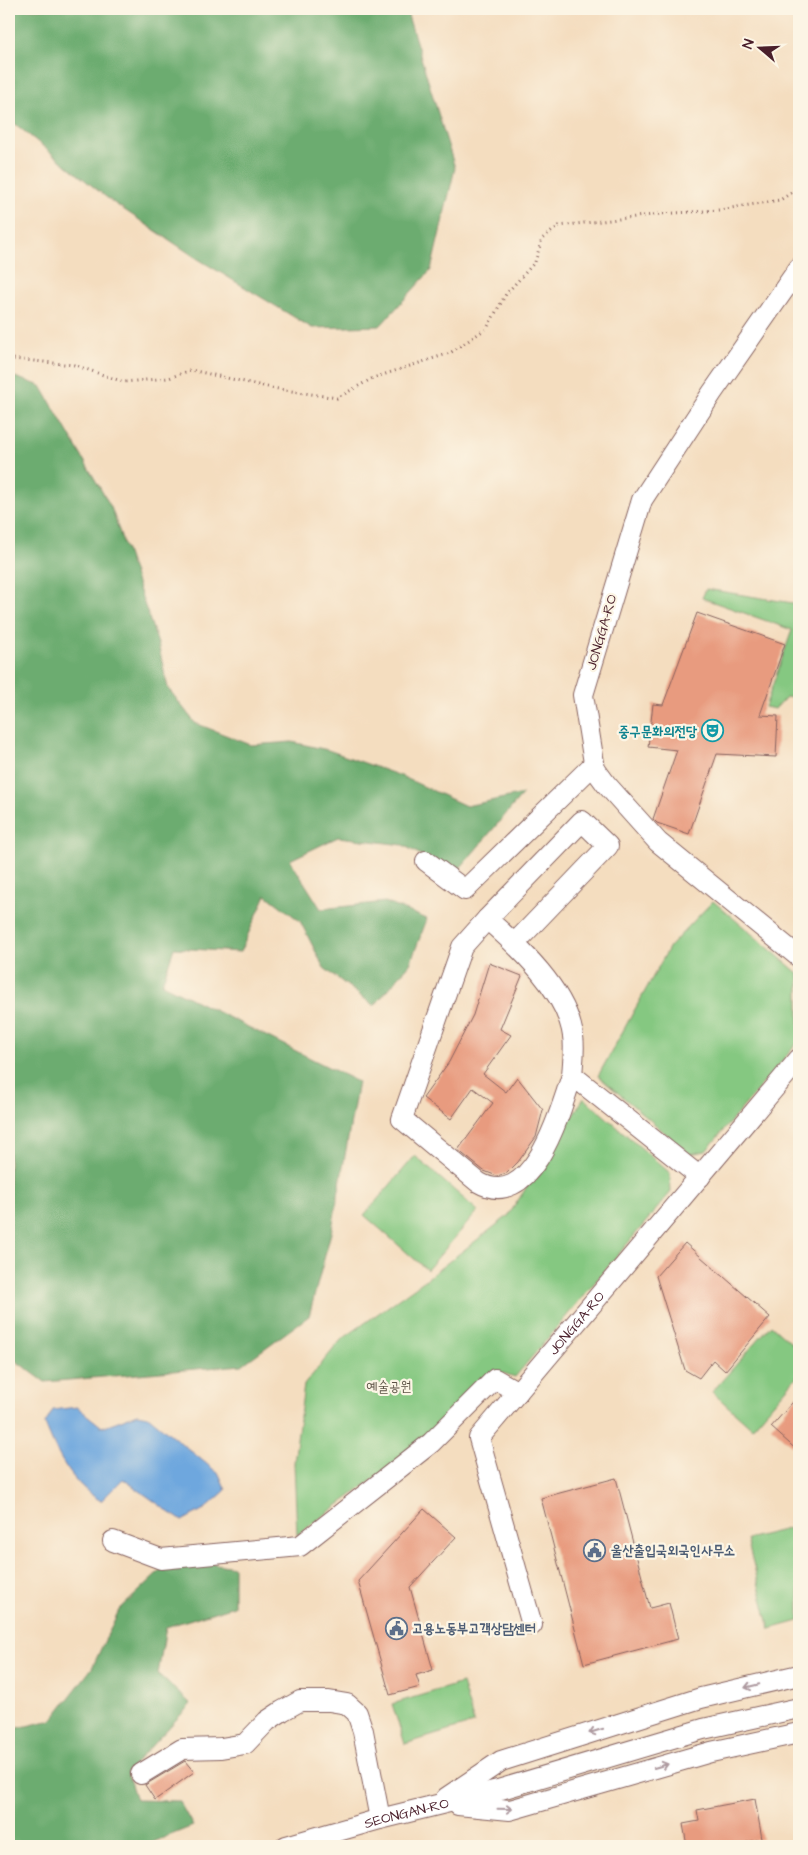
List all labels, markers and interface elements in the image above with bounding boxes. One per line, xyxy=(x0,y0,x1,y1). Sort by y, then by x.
north arrow xyxy=(736,22,786,72)
text: N xyxy=(738,36,760,52)
street label: JONGGA-RO xyxy=(582,592,622,672)
theatre icon: 중구문화의전당 xyxy=(701,719,725,743)
place label: 중구문화의전당 xyxy=(618,722,698,742)
street label: JONGGA-RO xyxy=(544,1287,610,1360)
park label: 예술공원 xyxy=(366,1377,412,1397)
public building icon: 울산출입국외국인사무소 xyxy=(583,1538,607,1562)
place label: 울산출입국외국인사무소 xyxy=(611,1541,735,1561)
public building icon: 고용노동부고객상담센터 xyxy=(384,1616,408,1640)
place label: 고용노동부고객상담센터 xyxy=(412,1619,536,1639)
one-way arrow xyxy=(744,1682,760,1691)
one-way arrow xyxy=(588,1727,604,1737)
one-way arrow xyxy=(652,1761,668,1771)
street label: SEONGAN-RO xyxy=(362,1793,451,1834)
one-way arrow xyxy=(496,1804,512,1814)

